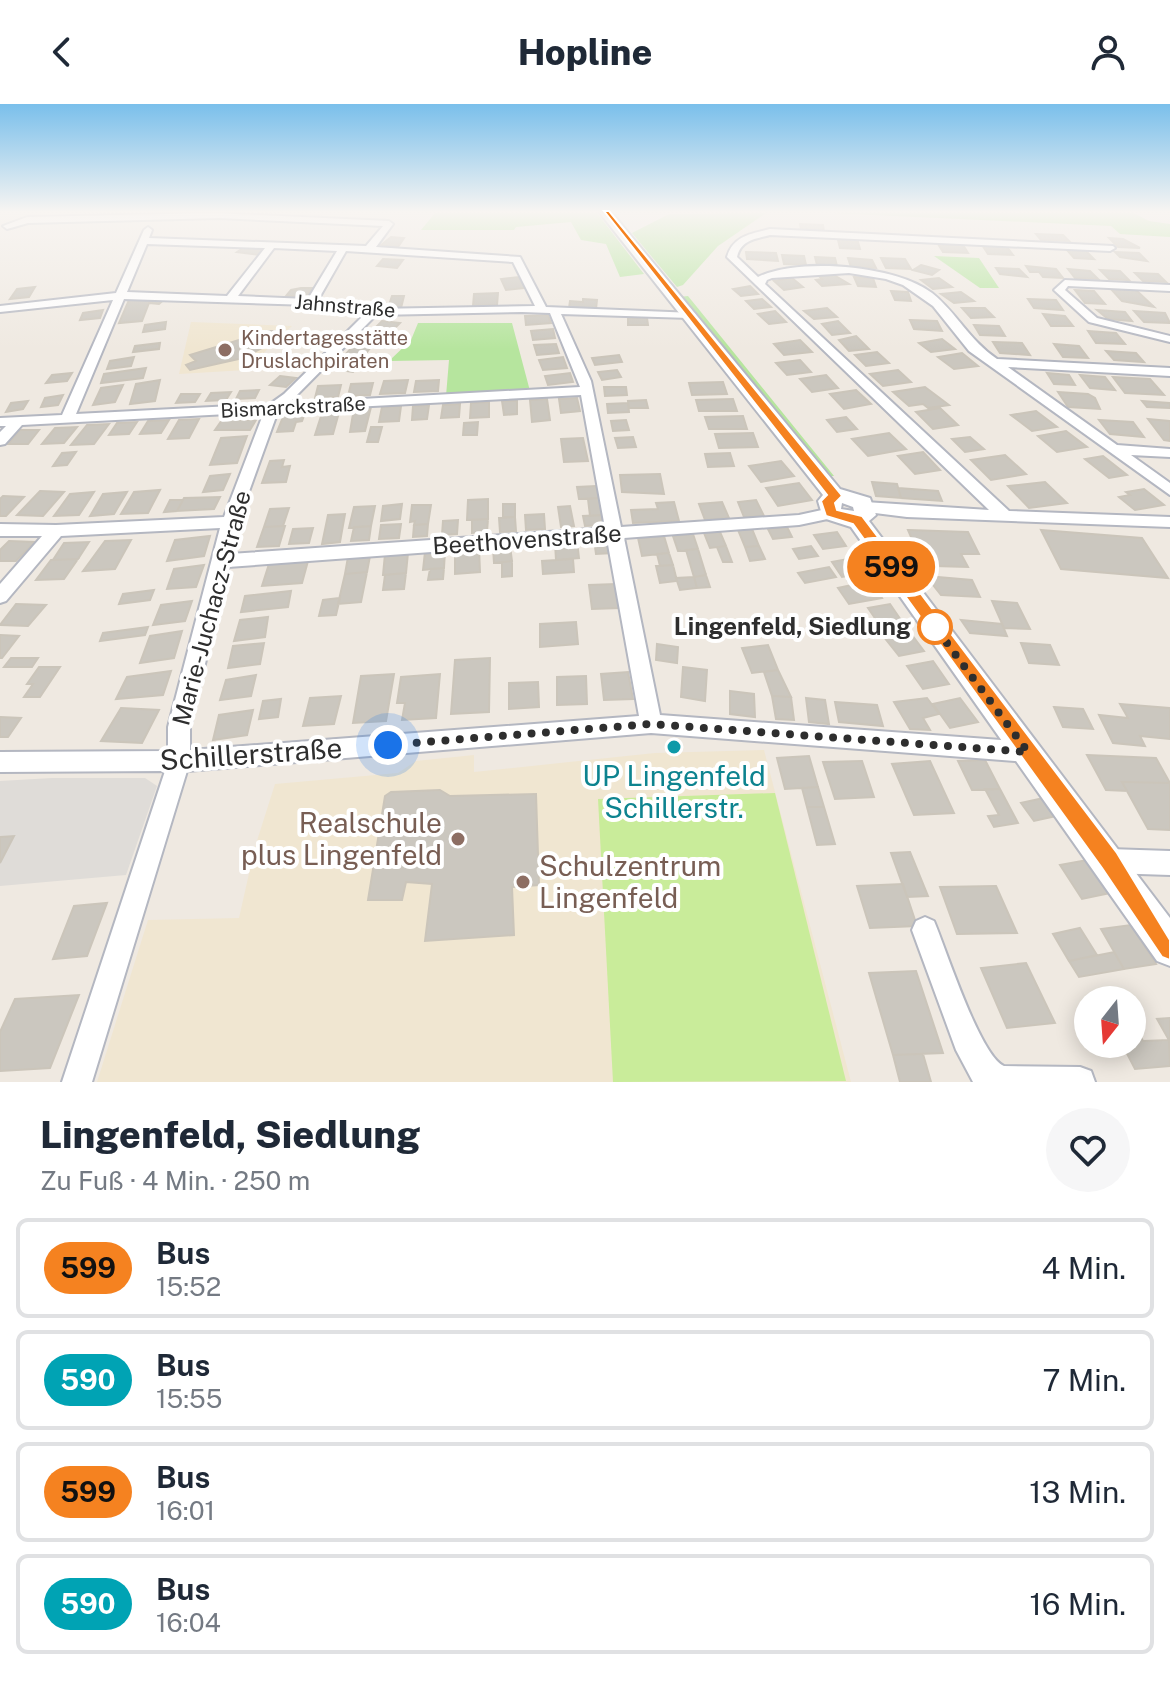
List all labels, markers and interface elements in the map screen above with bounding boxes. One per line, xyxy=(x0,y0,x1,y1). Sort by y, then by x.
icon: back xyxy=(40,30,84,74)
icon: person xyxy=(1086,30,1130,74)
text: Hopline xyxy=(518,31,652,73)
street label: Jahnstraße xyxy=(294,290,396,322)
place label: Kindertagesstätte Druslachpiraten xyxy=(241,326,408,373)
marker: Kindertagesstätte Druslachpiraten xyxy=(216,341,234,359)
street label: Bismarckstraße xyxy=(220,391,366,423)
street label: Marie-Juchacz-Straße xyxy=(166,487,256,728)
street label: Beethovenstraße xyxy=(431,518,623,560)
line badge: 599 xyxy=(845,541,937,593)
text: 599 xyxy=(863,550,919,583)
marker: Lingenfeld, Siedlung xyxy=(918,610,952,644)
place label: Lingenfeld, Siedlung xyxy=(674,612,911,640)
your location xyxy=(368,725,408,765)
street label: Schillerstraße xyxy=(159,731,343,776)
marker: UP Lingenfeld Schillerstr. xyxy=(665,738,683,756)
place label: UP Lingenfeld Schillerstr. xyxy=(582,759,766,824)
place label: Realschule plus Lingenfeld xyxy=(241,806,442,871)
marker: Realschule plus Lingenfeld xyxy=(449,830,467,848)
place label: Schulzentrum Lingenfeld xyxy=(539,849,721,914)
marker: Schulzentrum Lingenfeld xyxy=(514,873,532,891)
north arrow xyxy=(1074,986,1146,1058)
map controls xyxy=(1074,986,1146,1058)
button: heart xyxy=(1046,1108,1130,1192)
text: Lingenfeld, Siedlung xyxy=(40,1112,420,1157)
text: Zu Fuß · 4 Min. · 250 m xyxy=(40,1165,310,1196)
text: Bus xyxy=(156,1235,210,1271)
text: 4 Min. xyxy=(1042,1250,1126,1286)
text: 599 xyxy=(60,1251,116,1284)
text: 15:52 xyxy=(156,1271,221,1302)
text: Bus xyxy=(156,1347,210,1383)
text: 7 Min. xyxy=(1042,1362,1126,1398)
text: 590 xyxy=(60,1363,116,1396)
text: 15:55 xyxy=(156,1383,222,1414)
text: Bus xyxy=(156,1459,210,1495)
text: 13 Min. xyxy=(1029,1474,1126,1510)
text: 599 xyxy=(60,1475,116,1508)
text: 16:01 xyxy=(156,1495,215,1526)
text: Bus xyxy=(156,1571,210,1607)
text: 16 Min. xyxy=(1030,1586,1126,1622)
text: 590 xyxy=(60,1587,116,1620)
text: 16:04 xyxy=(156,1607,221,1638)

